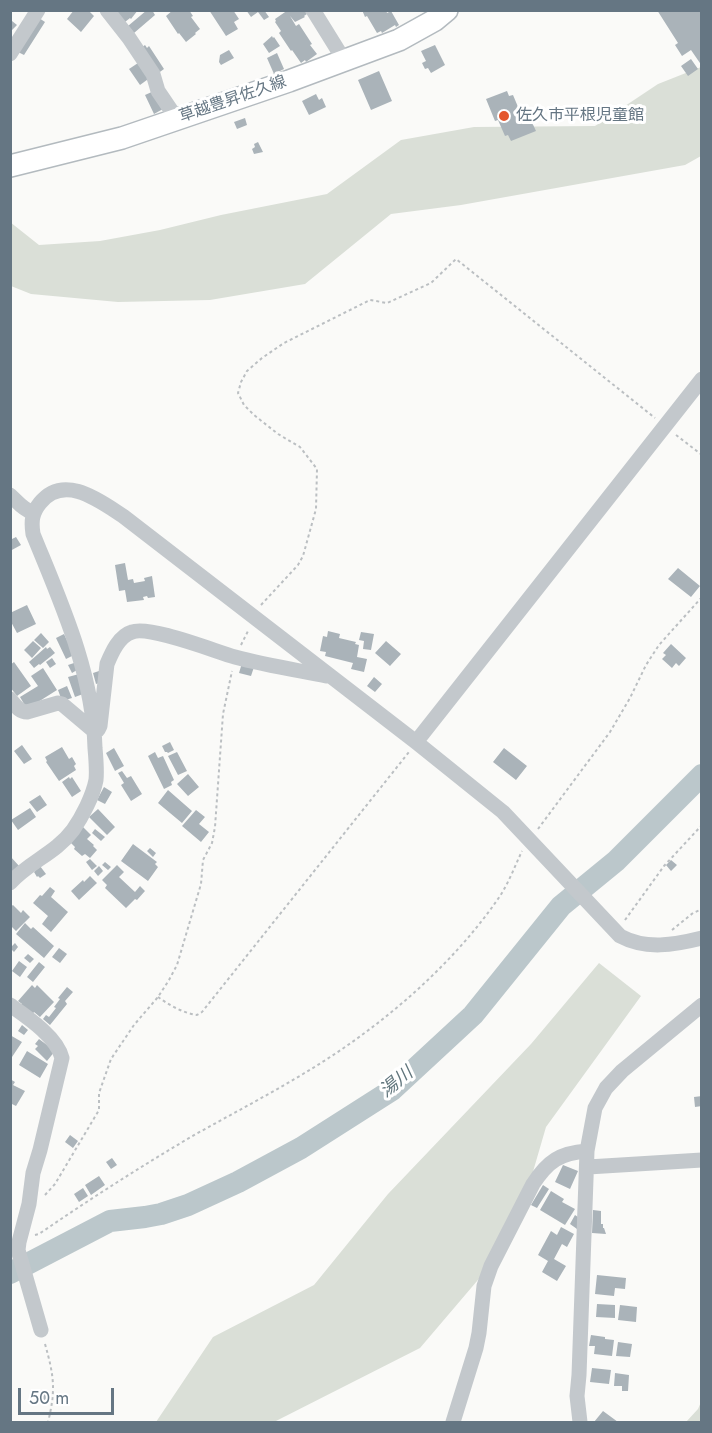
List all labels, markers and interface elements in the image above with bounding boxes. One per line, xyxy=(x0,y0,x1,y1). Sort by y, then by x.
street label: 草越豊昇佐久線 xyxy=(177,73,289,127)
place label: 佐久市平根児童館 xyxy=(516,106,644,126)
marker: 佐久市平根児童館 xyxy=(497,109,511,123)
water label: 湯川 xyxy=(376,1063,418,1103)
scale bar xyxy=(21,1376,117,1414)
text: 50 m xyxy=(29,1385,69,1411)

